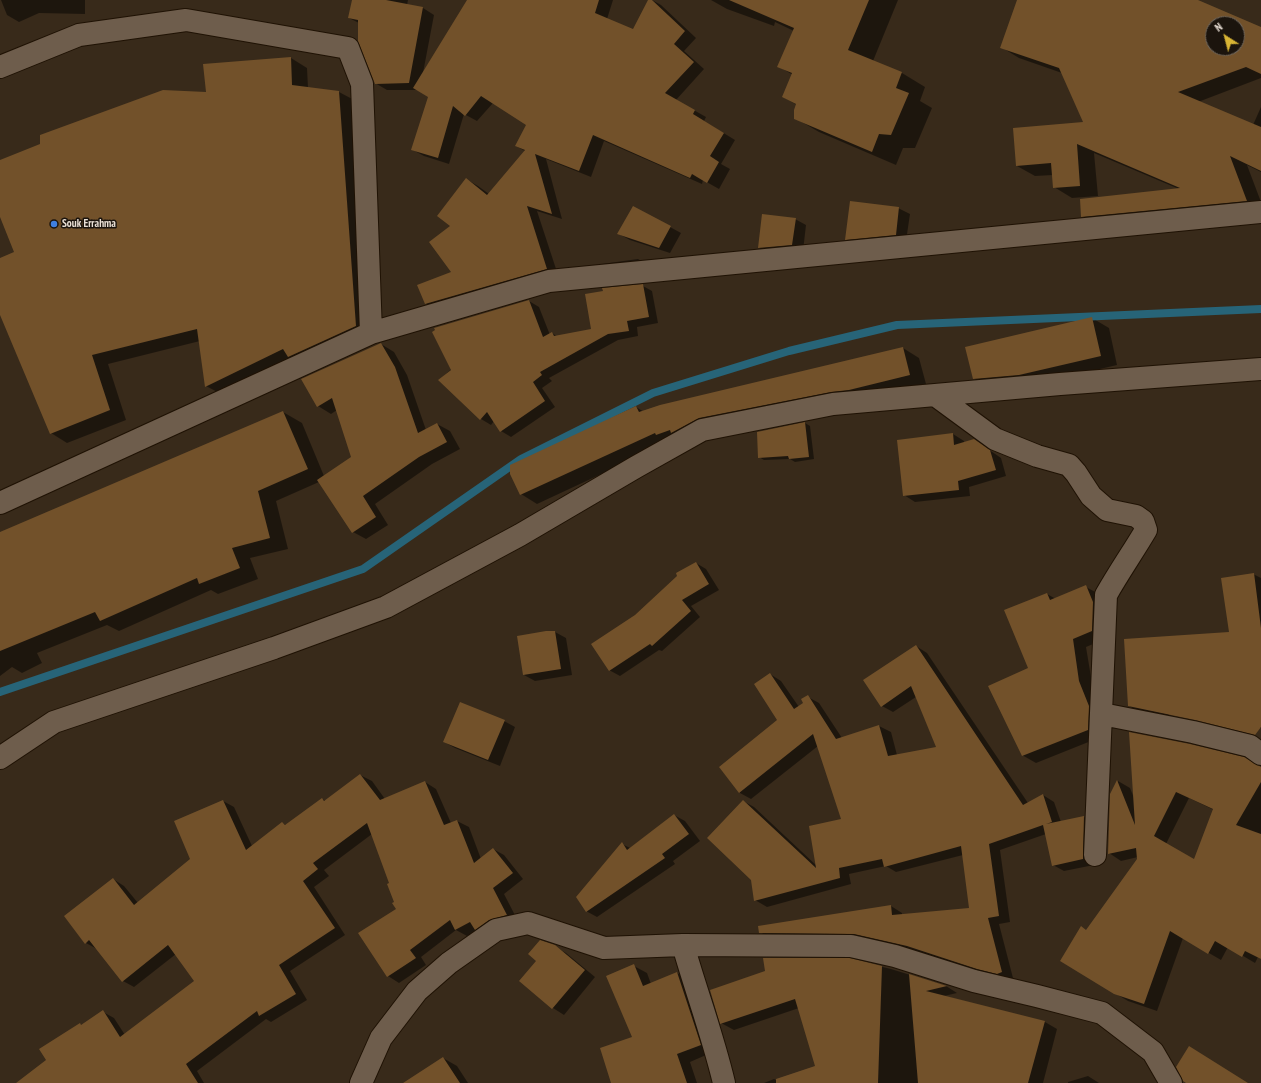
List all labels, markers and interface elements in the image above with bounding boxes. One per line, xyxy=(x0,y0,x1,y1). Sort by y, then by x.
north arrow xyxy=(1205,16,1245,56)
text: N xyxy=(1212,20,1225,35)
place label: Souk Errahma xyxy=(62,217,116,231)
marker: Souk Errahma xyxy=(49,219,59,229)

